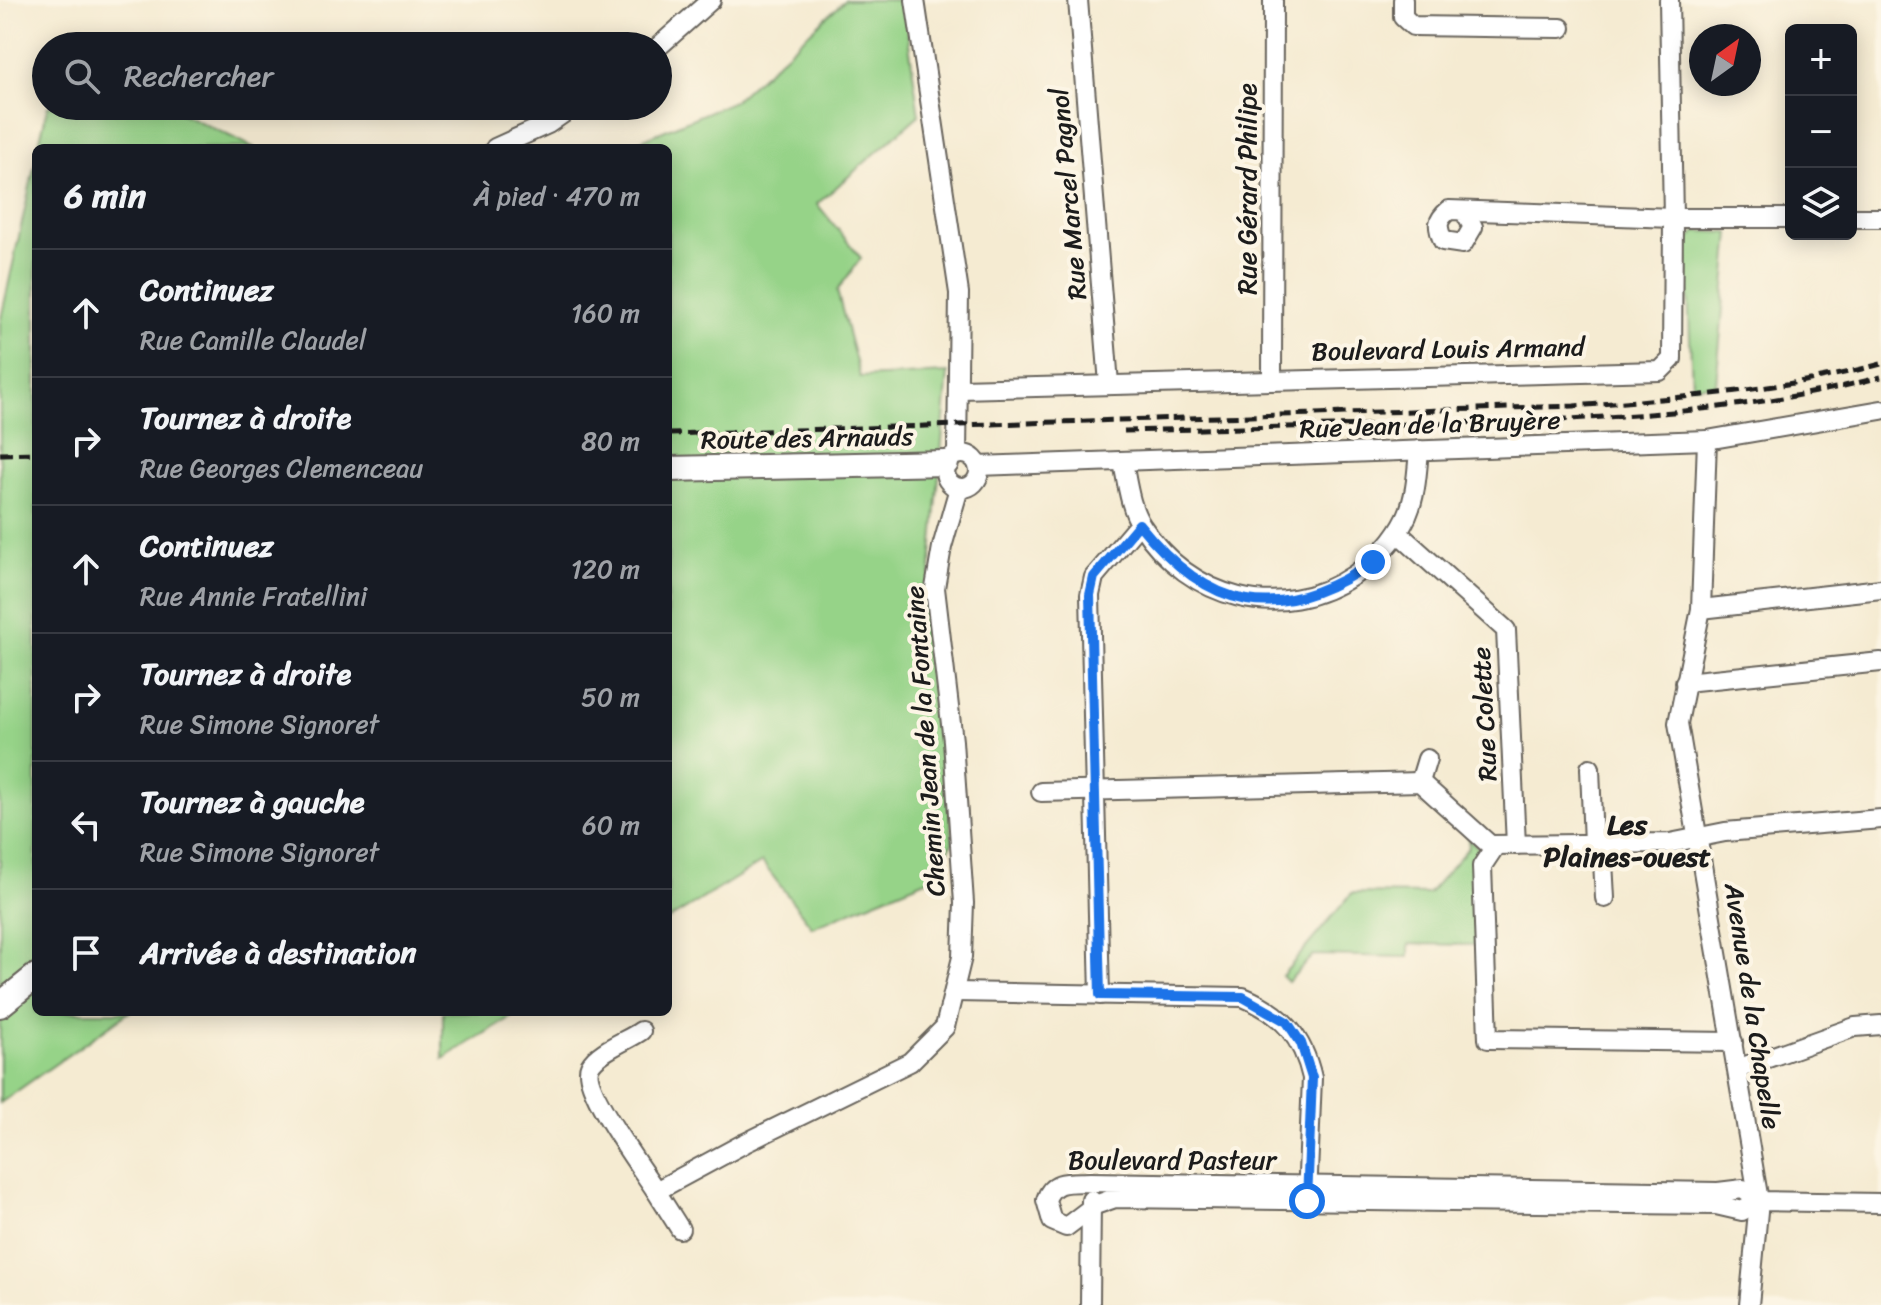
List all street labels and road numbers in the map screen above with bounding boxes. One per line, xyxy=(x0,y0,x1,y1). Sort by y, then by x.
street label: Rue Gérard Philipe xyxy=(1224,83,1270,295)
street label: Rue Marcel Pagnol xyxy=(1036,86,1100,302)
street label: Boulevard Louis Armand xyxy=(1311,324,1587,374)
street label: Rue Jean de la Bruyère xyxy=(1299,396,1561,452)
street label: Route des Arnauds xyxy=(700,413,915,463)
street label: Chemin Jean de la Fontaine xyxy=(891,584,959,898)
street label: Rue Colette xyxy=(1458,646,1510,782)
street label: Avenue de la Chapelle xyxy=(1711,878,1795,1133)
street label: Boulevard Pasteur xyxy=(1068,1137,1277,1183)

